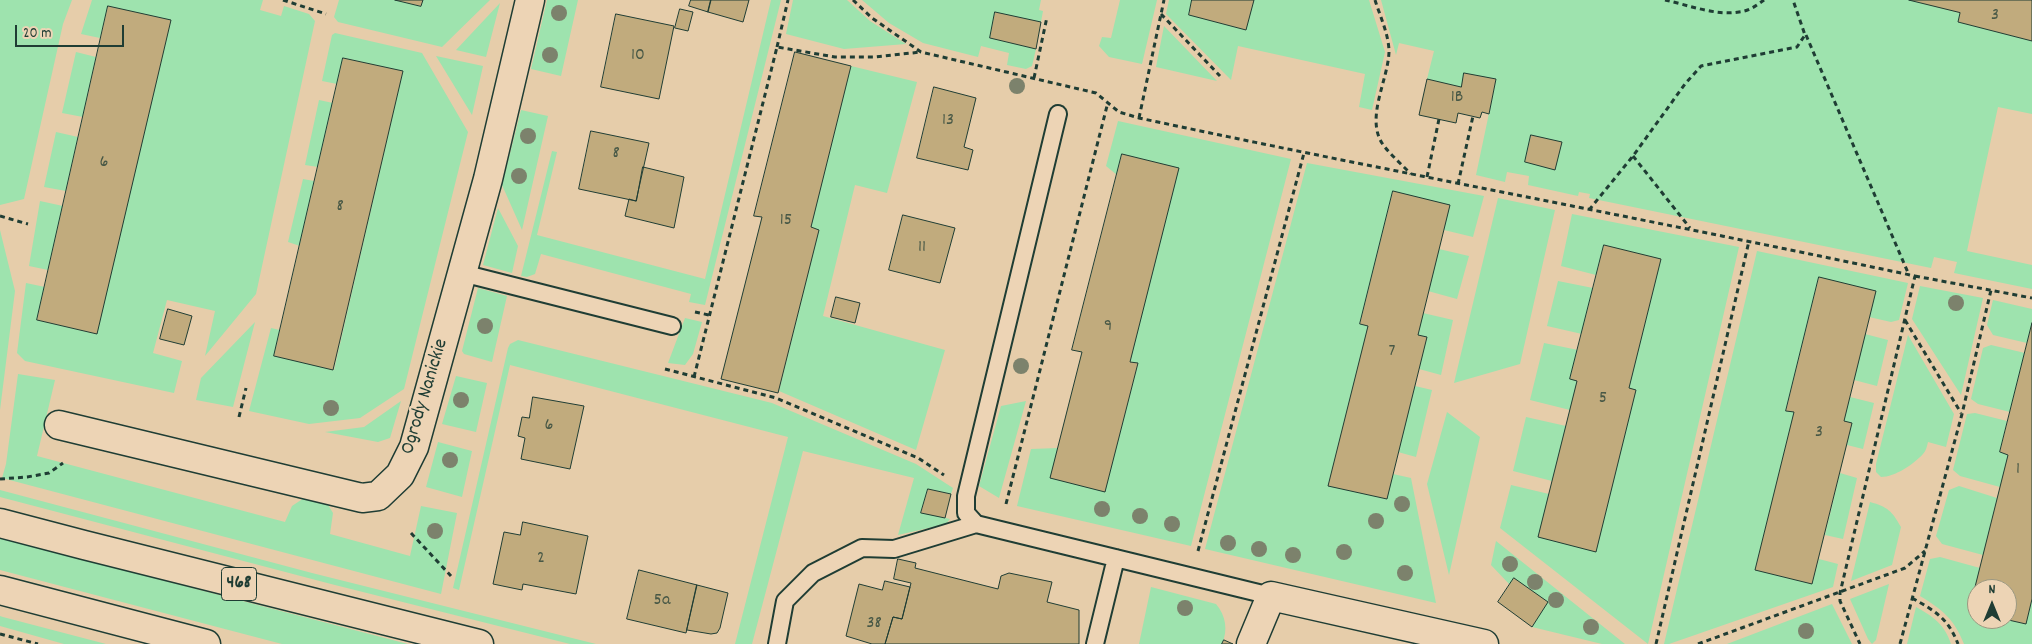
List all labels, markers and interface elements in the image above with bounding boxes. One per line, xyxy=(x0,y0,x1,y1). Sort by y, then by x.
house number: 3 xyxy=(1991,6,1999,28)
scale bar xyxy=(18,15,126,47)
text: 20 m xyxy=(23,23,51,45)
house number: 10 xyxy=(631,46,645,68)
house number: 1B xyxy=(1451,88,1463,110)
house number: 13 xyxy=(942,111,954,133)
house number: 8 xyxy=(612,144,620,166)
house number: 6 xyxy=(100,153,108,175)
house number: 8 xyxy=(336,197,344,219)
house number: 15 xyxy=(780,211,792,233)
house number: 11 xyxy=(918,238,926,260)
house number: 9 xyxy=(1104,317,1112,339)
street label: Ogrody Nanickie xyxy=(397,336,455,458)
house number: 7 xyxy=(1389,342,1395,364)
house number: 5 xyxy=(1599,389,1607,411)
house number: 6 xyxy=(545,416,553,438)
house number: 3 xyxy=(1815,423,1823,445)
house number: 1 xyxy=(2016,460,2020,482)
house number: 2 xyxy=(537,549,545,571)
road number: 468 xyxy=(222,568,256,600)
north arrow xyxy=(1967,579,2017,629)
text: N xyxy=(1989,580,1995,600)
house number: 5a xyxy=(654,591,670,613)
house number: 38 xyxy=(866,614,882,636)

